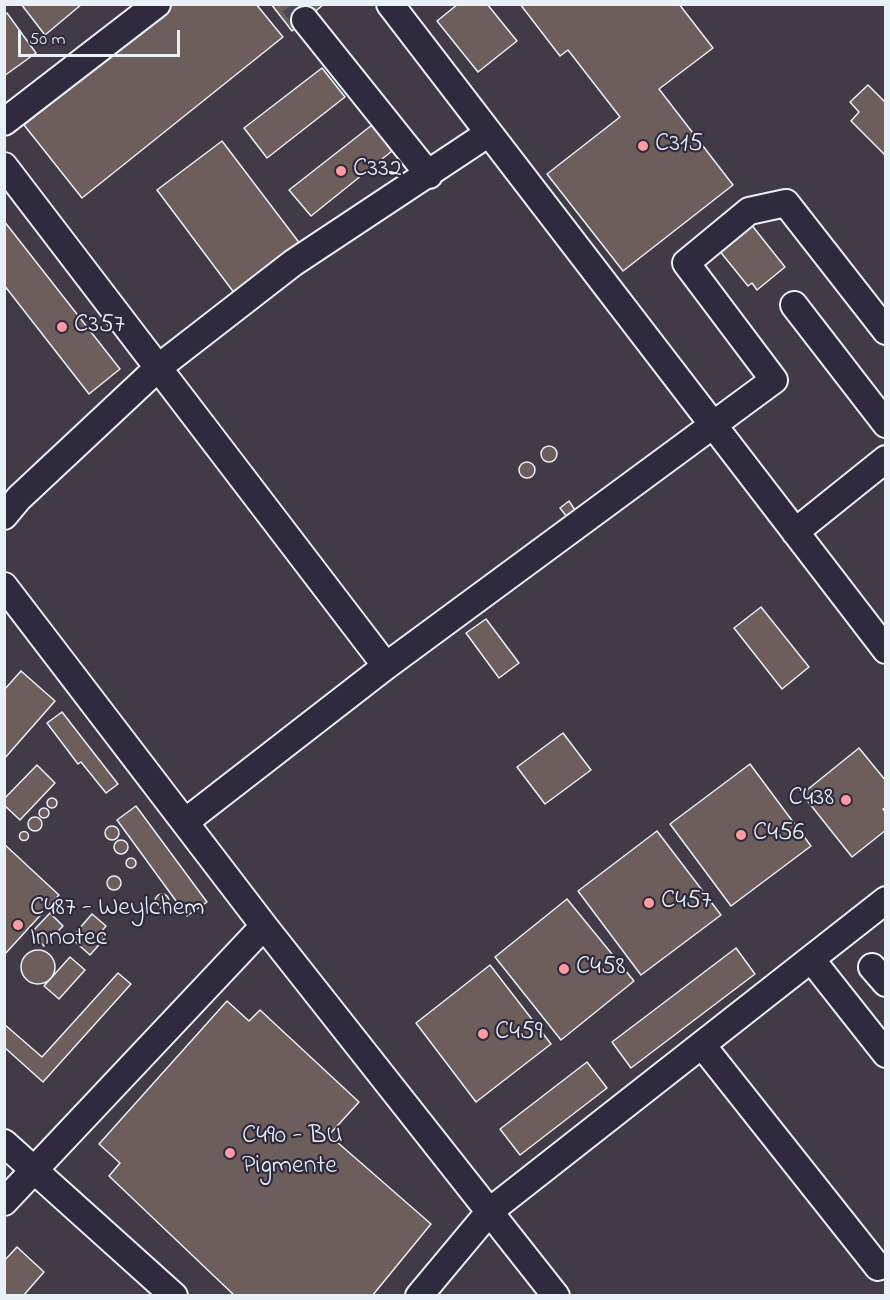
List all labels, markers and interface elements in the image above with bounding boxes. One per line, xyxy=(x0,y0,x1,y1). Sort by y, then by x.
scale bar xyxy=(21,18,183,56)
text: 50 m xyxy=(29,27,66,53)
place label: C315 xyxy=(655,130,703,162)
marker: C315 xyxy=(636,139,650,153)
place label: C332 xyxy=(353,155,402,187)
marker: C332 xyxy=(334,164,348,178)
place label: C357 xyxy=(74,311,125,343)
marker: C357 xyxy=(55,320,69,334)
place label: C438 xyxy=(789,784,834,816)
marker: C438 xyxy=(839,793,853,807)
place label: C456 xyxy=(753,819,804,851)
marker: C456 xyxy=(734,828,748,842)
place label: C457 xyxy=(661,887,712,919)
place label: C487 - Weylchem Innotec xyxy=(30,894,205,956)
marker: C457 xyxy=(642,896,656,910)
marker: C487 - Weylchem Innotec xyxy=(11,918,25,932)
place label: C458 xyxy=(576,953,626,985)
marker: C458 xyxy=(557,962,571,976)
place label: C459 xyxy=(495,1018,543,1050)
marker: C459 xyxy=(476,1027,490,1041)
place label: C490 - BU Pigmente xyxy=(242,1122,343,1184)
marker: C490 - BU Pigmente xyxy=(223,1146,237,1160)

